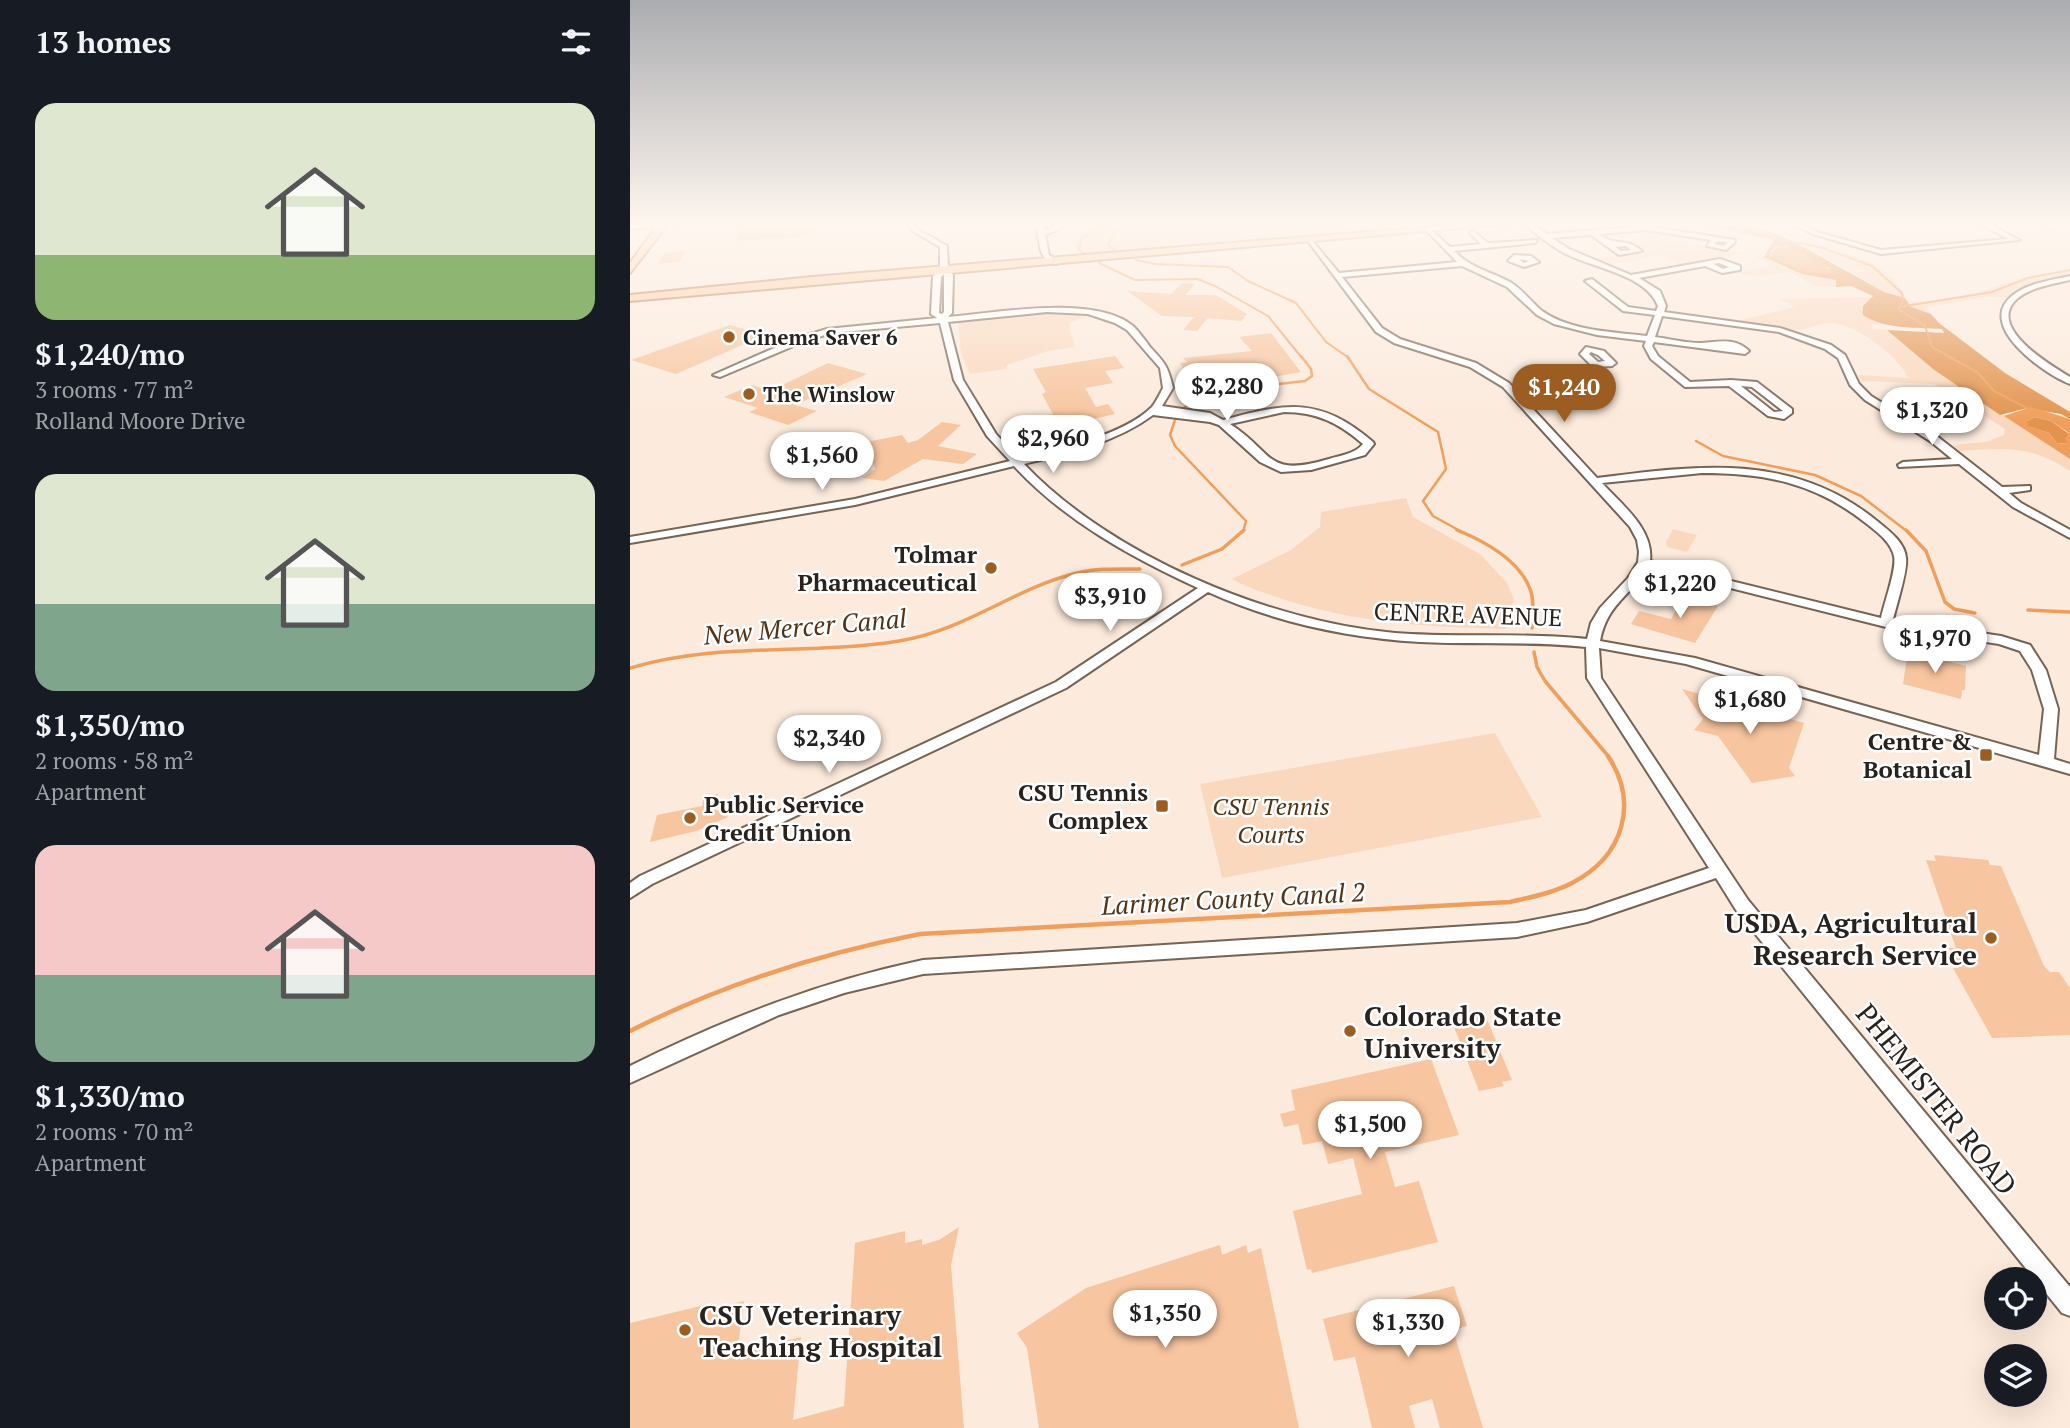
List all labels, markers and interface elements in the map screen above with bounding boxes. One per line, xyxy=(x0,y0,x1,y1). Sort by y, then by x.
text: 13 homes xyxy=(35,22,171,62)
icon: filters xyxy=(557,23,595,61)
icon: home xyxy=(252,149,378,275)
place label: Cinema Saver 6 xyxy=(743,323,898,351)
marker: Cinema Saver 6 xyxy=(721,329,737,345)
text: $1,240/mo xyxy=(35,334,185,374)
pin: $2,280 xyxy=(1170,364,1284,423)
pin: $1,240 xyxy=(1507,364,1621,424)
text: $2,280 xyxy=(1191,370,1263,401)
text: $1,240 xyxy=(1528,371,1600,402)
text: 3 rooms · 77 m² xyxy=(35,374,194,405)
place label: The Winslow xyxy=(763,380,895,408)
marker: The Winslow xyxy=(741,386,757,402)
pin: $1,320 xyxy=(1875,388,1989,447)
text: $1,320 xyxy=(1896,394,1968,425)
text: Rolland Moore Drive xyxy=(35,405,246,436)
pin: $2,960 xyxy=(996,416,1110,475)
text: $2,960 xyxy=(1017,422,1089,453)
pin: $1,560 xyxy=(765,433,879,492)
text: $1,560 xyxy=(786,439,858,470)
icon: home xyxy=(252,520,378,646)
place label: Tolmar Pharmaceutical xyxy=(797,538,978,598)
marker: Tolmar Pharmaceutical xyxy=(983,560,999,576)
pin: $1,220 xyxy=(1623,560,1737,620)
text: $1,220 xyxy=(1644,567,1716,598)
pin: $3,910 xyxy=(1053,574,1167,633)
text: $3,910 xyxy=(1074,580,1146,611)
street label: CENTRE AVENUE xyxy=(1373,595,1563,633)
water label: New Mercer Canal xyxy=(701,600,909,652)
pin: $1,970 xyxy=(1878,616,1992,675)
text: $1,970 xyxy=(1899,622,1971,653)
pin: $1,680 xyxy=(1693,676,1807,736)
text: $1,680 xyxy=(1714,683,1786,714)
text: $1,350/mo xyxy=(35,705,185,745)
pin: $2,340 xyxy=(772,716,886,775)
text: $2,340 xyxy=(793,722,865,753)
place label: Centre & Botanical xyxy=(1863,725,1972,785)
text: 2 rooms · 58 m² xyxy=(35,745,194,776)
marker: Centre & Botanical xyxy=(1978,747,1994,763)
text: Apartment xyxy=(35,776,146,807)
place label: CSU Tennis Complex xyxy=(1018,776,1149,836)
place label: Public Service Credit Union xyxy=(704,788,864,848)
park label: CSU Tennis Courts xyxy=(1212,790,1330,850)
marker: CSU Tennis Complex xyxy=(1154,798,1170,814)
marker: Public Service Credit Union xyxy=(682,810,698,826)
water label: Larimer County Canal 2 xyxy=(1099,874,1366,922)
icon: home xyxy=(252,891,378,1017)
place label: USDA, Agricultural Research Service xyxy=(1725,904,1977,973)
marker: USDA, Agricultural Research Service xyxy=(1983,930,1999,946)
street label: PHEMISTER ROAD xyxy=(1848,996,2026,1202)
place label: Colorado State University xyxy=(1364,997,1561,1066)
marker: Colorado State University xyxy=(1342,1023,1358,1039)
text: $1,330/mo xyxy=(35,1076,185,1116)
pin: $1,500 xyxy=(1313,1102,1427,1161)
text: $1,500 xyxy=(1334,1108,1406,1139)
text: 2 rooms · 70 m² xyxy=(35,1116,194,1147)
text: Apartment xyxy=(35,1147,146,1178)
map controls xyxy=(1984,1267,2047,1407)
button: locate xyxy=(1984,1267,2047,1330)
pin: $1,350 xyxy=(1108,1290,1222,1350)
place label: CSU Veterinary Teaching Hospital xyxy=(699,1296,942,1365)
text: $1,350 xyxy=(1129,1297,1201,1328)
pin: $1,330 xyxy=(1351,1300,1465,1359)
text: $1,330 xyxy=(1372,1306,1444,1337)
marker: CSU Veterinary Teaching Hospital xyxy=(677,1322,693,1338)
button: layers xyxy=(1984,1344,2047,1407)

